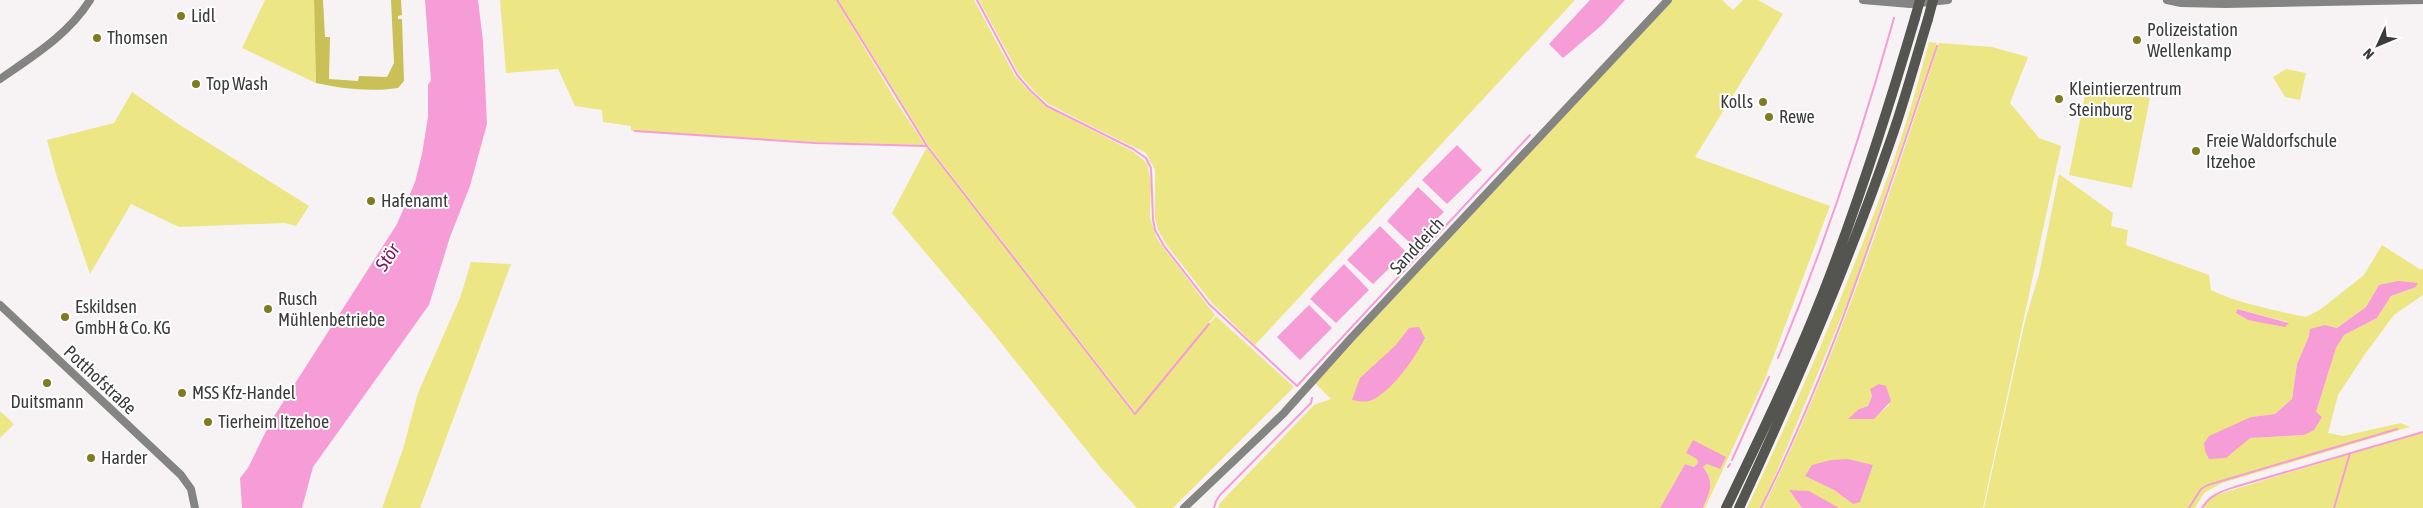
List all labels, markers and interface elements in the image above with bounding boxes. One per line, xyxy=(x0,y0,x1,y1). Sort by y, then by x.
place label: Lidl xyxy=(191,5,216,26)
marker: Lidl xyxy=(175,10,187,22)
place label: Polizeistation Wellenkamp xyxy=(2147,19,2238,61)
north arrow xyxy=(2353,20,2403,70)
place label: Thomsen xyxy=(107,27,168,48)
marker: Thomsen xyxy=(91,32,103,44)
marker: Polizeistation Wellenkamp xyxy=(2131,34,2143,46)
text: N xyxy=(2360,46,2377,63)
place label: Top Wash xyxy=(206,73,268,94)
marker: Top Wash xyxy=(190,78,202,90)
place label: Kleintierzentrum Steinburg xyxy=(2069,78,2182,120)
place label: Kolls xyxy=(1720,91,1753,112)
marker: Kleintierzentrum Steinburg xyxy=(2053,93,2065,105)
marker: Kolls xyxy=(1757,96,1769,108)
place label: Rewe xyxy=(1779,106,1815,127)
marker: Rewe xyxy=(1763,111,1775,123)
place label: Freie Waldorfschule Itzehoe xyxy=(2206,130,2337,172)
marker: Freie Waldorfschule Itzehoe xyxy=(2190,145,2202,157)
place label: Hafenamt xyxy=(381,190,448,211)
marker: Hafenamt xyxy=(365,195,377,207)
street label: Sanddeich xyxy=(1385,213,1448,278)
water label: Stör xyxy=(370,238,405,275)
place label: Rusch Mühlenbetriebe xyxy=(278,288,385,330)
place label: Eskildsen GmbH & Co. KG xyxy=(75,296,171,338)
marker: Rusch Mühlenbetriebe xyxy=(262,303,274,315)
marker: Eskildsen GmbH & Co. KG xyxy=(59,311,71,323)
street label: Potthofstraße xyxy=(60,341,141,418)
marker: Duitsmann xyxy=(41,377,53,389)
place label: MSS Kfz-Handel xyxy=(192,382,296,403)
marker: MSS Kfz-Handel xyxy=(176,387,188,399)
place label: Duitsmann xyxy=(10,391,84,412)
place label: Tierheim Itzehoe xyxy=(218,411,329,432)
marker: Tierheim Itzehoe xyxy=(202,416,214,428)
place label: Harder xyxy=(101,447,148,468)
marker: Harder xyxy=(85,452,97,464)

